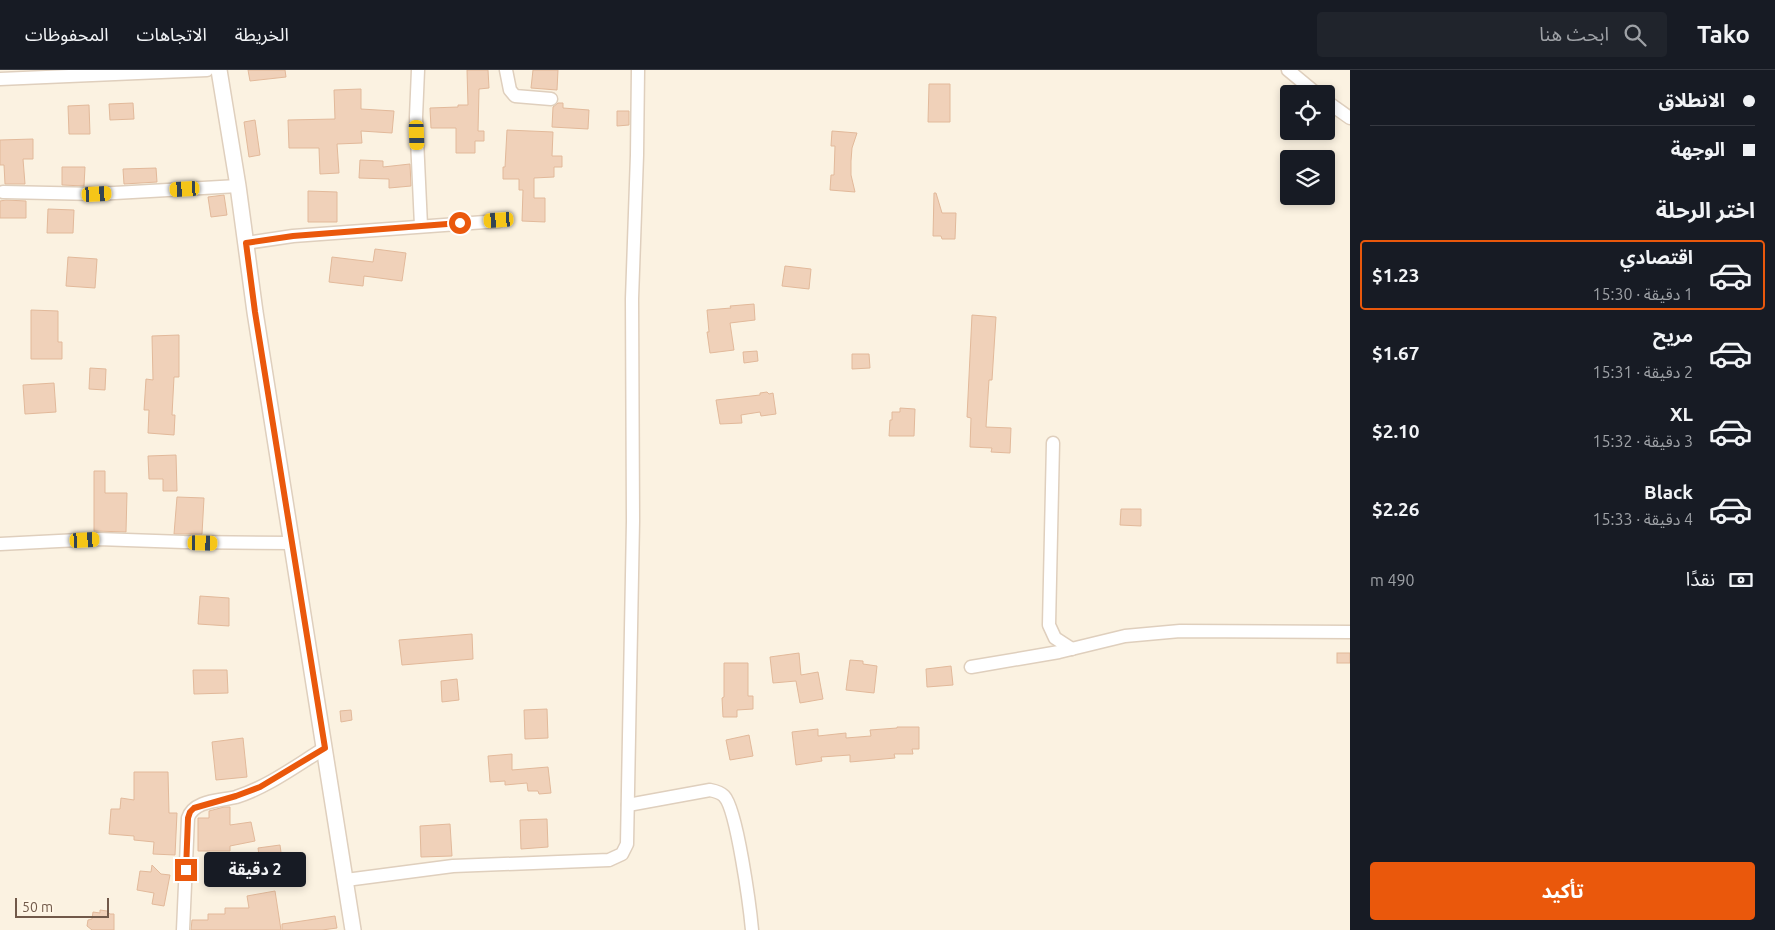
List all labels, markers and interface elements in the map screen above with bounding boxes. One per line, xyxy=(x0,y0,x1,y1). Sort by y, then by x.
search box xyxy=(1317,12,1667,57)
icon: search xyxy=(1621,21,1649,49)
text: Tako xyxy=(1697,21,1750,48)
text: ابحث هنا xyxy=(1539,23,1609,45)
text: المحفوظات xyxy=(25,24,109,44)
text: الاتجاهات xyxy=(137,24,207,44)
text: الخريطة xyxy=(235,24,289,44)
map controls xyxy=(1280,85,1335,205)
button: locate xyxy=(1280,85,1335,140)
text: الانطلاق xyxy=(1659,89,1725,111)
car xyxy=(408,120,425,150)
text: الوجهة xyxy=(1671,138,1725,160)
button: layers xyxy=(1280,150,1335,205)
car xyxy=(169,181,200,197)
car xyxy=(81,186,112,202)
text: اختر الرحلة xyxy=(1656,197,1755,222)
car xyxy=(483,211,514,229)
route start xyxy=(449,212,471,234)
text: اقتصادي xyxy=(1620,246,1693,268)
icon: car xyxy=(1708,253,1753,298)
text: $1.23 xyxy=(1372,264,1420,286)
text: 1 دقيقة · 15:30 xyxy=(1593,285,1693,303)
text: مريح xyxy=(1653,324,1693,346)
icon: car xyxy=(1708,331,1753,376)
text: $1.67 xyxy=(1372,342,1420,364)
text: 2 دقيقة · 15:31 xyxy=(1593,363,1693,381)
text: XL xyxy=(1670,403,1693,425)
icon: car xyxy=(1708,409,1753,454)
text: $2.10 xyxy=(1372,420,1420,442)
text: 3 دقيقة · 15:32 xyxy=(1593,432,1693,450)
text: Black xyxy=(1644,481,1693,503)
icon: car xyxy=(1708,487,1753,532)
text: $2.26 xyxy=(1372,498,1420,520)
text: 4 دقيقة · 15:33 xyxy=(1593,510,1693,528)
car xyxy=(69,532,100,548)
car xyxy=(187,535,218,551)
icon: cash xyxy=(1727,566,1755,594)
text: نقدًا xyxy=(1686,568,1715,590)
text: 490 m xyxy=(1370,571,1415,589)
callout: 2 دقيقة xyxy=(204,852,306,888)
route end xyxy=(175,859,197,881)
text: 2 دقيقة xyxy=(228,860,282,878)
button: تأكيد xyxy=(1370,862,1755,920)
scale bar xyxy=(15,895,109,918)
text: 50 m xyxy=(22,899,53,915)

